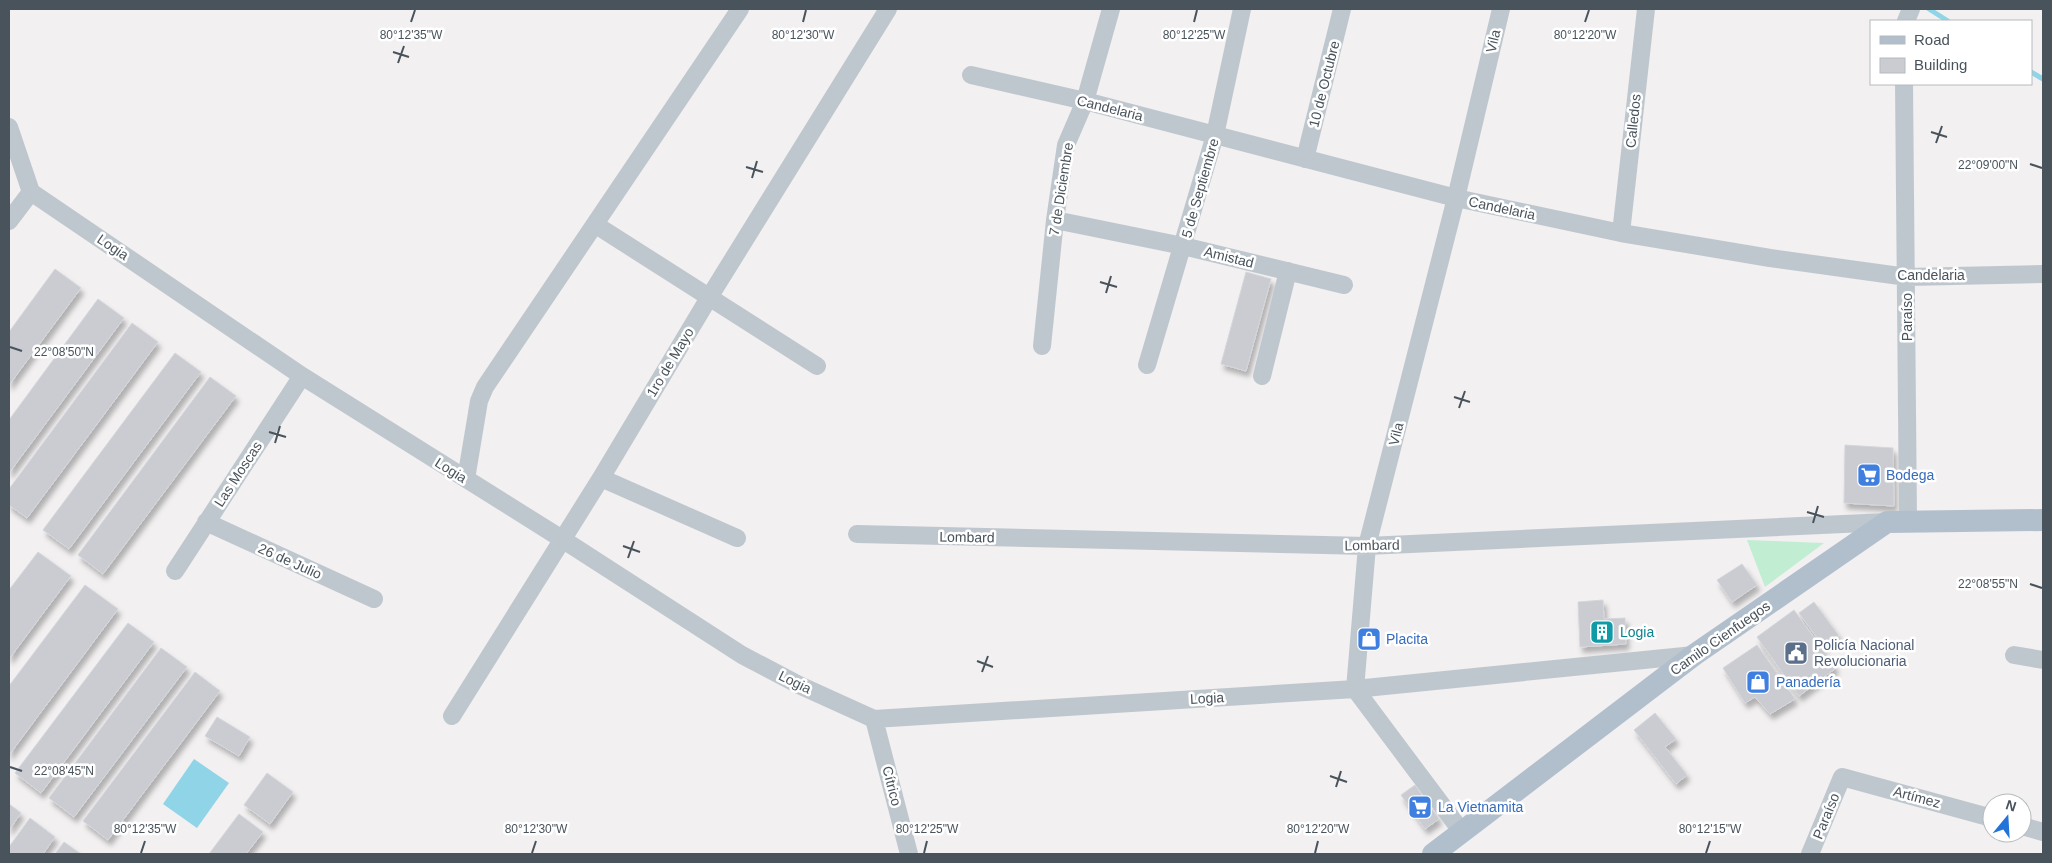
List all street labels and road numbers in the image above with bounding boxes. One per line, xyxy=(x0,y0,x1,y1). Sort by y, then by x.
street label: Vila xyxy=(1483,28,1503,54)
street label: 10 de Octubre xyxy=(1306,39,1343,129)
street label: Candelaria xyxy=(1075,92,1145,124)
street label: Calledos xyxy=(1622,93,1644,149)
street label: 5 de Septiembre xyxy=(1178,136,1222,240)
street label: 7 de Diciembre xyxy=(1046,141,1076,237)
street label: Candelaria xyxy=(1467,193,1537,223)
street label: Logia xyxy=(94,231,132,263)
street label: Amistad xyxy=(1203,243,1255,271)
street label: Candelaria xyxy=(1897,267,1965,283)
street label: Paraíso xyxy=(1899,293,1915,341)
street label: 1ro de Mayo xyxy=(643,324,697,399)
street label: Vila xyxy=(1385,421,1407,447)
street label: Las Moscas xyxy=(211,438,265,510)
street label: Logia xyxy=(432,454,470,486)
street label: Lombard xyxy=(939,529,995,545)
street label: Lombard xyxy=(1344,537,1400,553)
street label: 26 de Julio xyxy=(256,540,324,582)
street label: Camilo Cienfuegos xyxy=(1667,598,1773,678)
street label: Logia xyxy=(776,667,814,697)
street label: Logia xyxy=(1189,689,1225,707)
street label: Cítrico xyxy=(879,764,905,808)
street label: Artímez xyxy=(1892,783,1942,811)
street label: Paraíso xyxy=(1810,790,1843,841)

